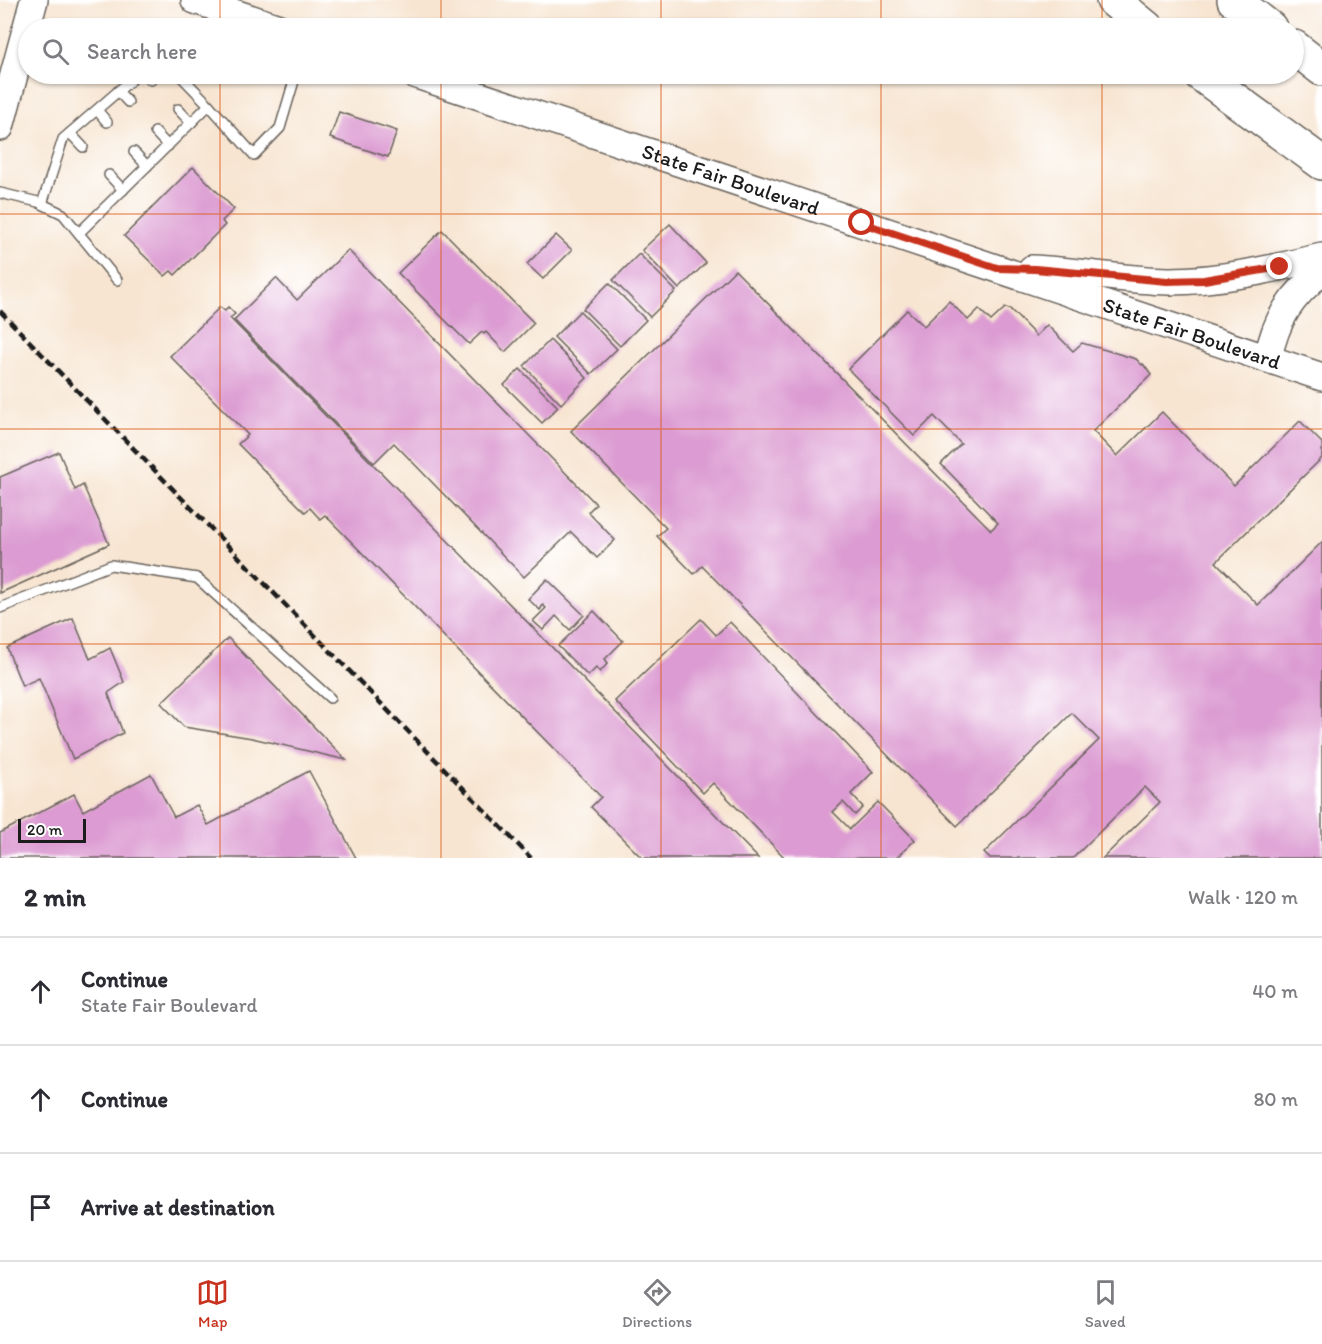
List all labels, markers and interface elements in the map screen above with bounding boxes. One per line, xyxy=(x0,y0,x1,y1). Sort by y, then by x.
search box xyxy=(18,18,1304,84)
icon: search xyxy=(39,35,72,68)
text: Search here xyxy=(87,38,197,65)
street label: State Fair Boulevard xyxy=(639,138,823,221)
route start xyxy=(848,209,874,235)
route end xyxy=(1266,253,1292,279)
street label: State Fair Boulevard xyxy=(1100,292,1284,374)
scale bar xyxy=(18,816,86,844)
text: 20 m xyxy=(27,820,62,839)
text: 2 min xyxy=(24,881,86,913)
text: Walk · 120 m xyxy=(1188,885,1298,909)
text: Continue xyxy=(81,966,168,993)
icon: ahead xyxy=(24,975,57,1008)
text: 40 m xyxy=(1252,979,1298,1003)
text: State Fair Boulevard xyxy=(81,993,258,1017)
icon: ahead xyxy=(24,1083,57,1116)
text: Continue xyxy=(81,1086,168,1113)
text: 80 m xyxy=(1253,1087,1298,1111)
icon: arrive xyxy=(24,1191,57,1224)
text: Arrive at destination xyxy=(81,1194,275,1221)
tab: Map xyxy=(196,1276,229,1331)
tab: Directions xyxy=(622,1276,692,1331)
tab: Saved xyxy=(1085,1276,1126,1331)

